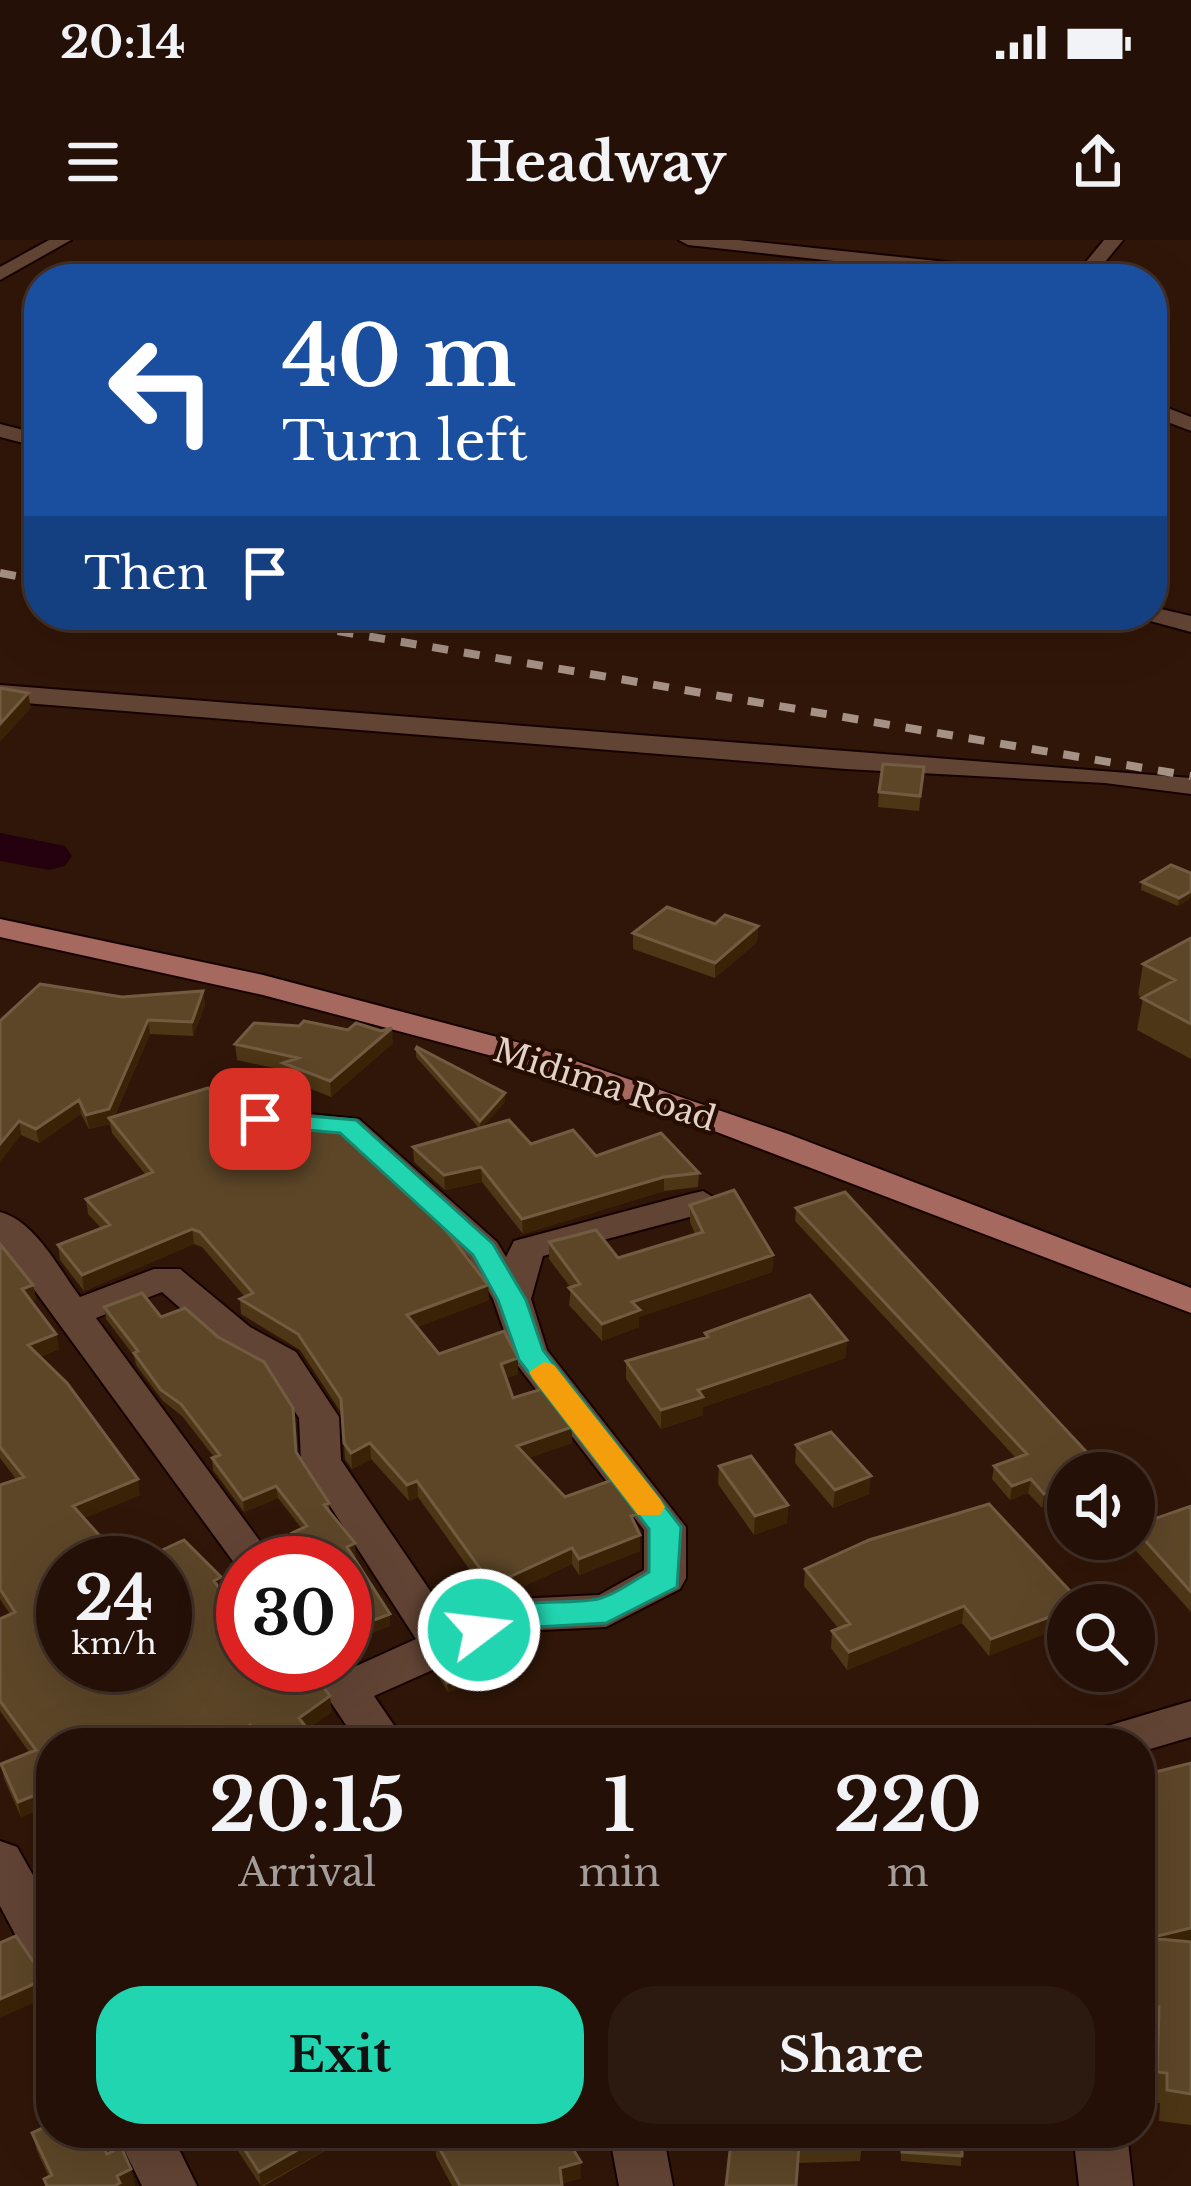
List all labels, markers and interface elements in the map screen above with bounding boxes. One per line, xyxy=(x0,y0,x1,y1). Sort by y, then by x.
text: 20:14 xyxy=(60,14,186,70)
icon: menu xyxy=(60,129,126,195)
text: Headway xyxy=(465,129,726,196)
icon: share xyxy=(1065,129,1131,195)
text: 40 m xyxy=(282,305,516,409)
icon: left xyxy=(84,312,240,468)
text: Turn left xyxy=(282,408,528,475)
icon: arrive xyxy=(232,540,298,606)
text: Then xyxy=(84,545,208,601)
street label: Midima Road xyxy=(488,1029,721,1140)
pin xyxy=(209,1068,311,1170)
icon: arrive xyxy=(227,1086,293,1152)
map controls xyxy=(1047,1452,1155,1692)
button: sound xyxy=(1047,1452,1155,1560)
speed limit sign: 30 xyxy=(216,1536,372,1692)
text: 24 xyxy=(75,1562,153,1636)
position arrow xyxy=(416,1567,542,1693)
button: search xyxy=(1047,1584,1155,1692)
text: km/h xyxy=(71,1625,157,1662)
text: 20:15 xyxy=(209,1761,405,1850)
text: 1 xyxy=(604,1761,635,1850)
text: 220 xyxy=(834,1761,982,1850)
text: Arrival xyxy=(238,1848,376,1897)
text: min xyxy=(578,1848,660,1897)
text: m xyxy=(887,1848,929,1897)
button: Exit xyxy=(96,1986,584,2124)
button: Share xyxy=(608,1986,1095,2124)

